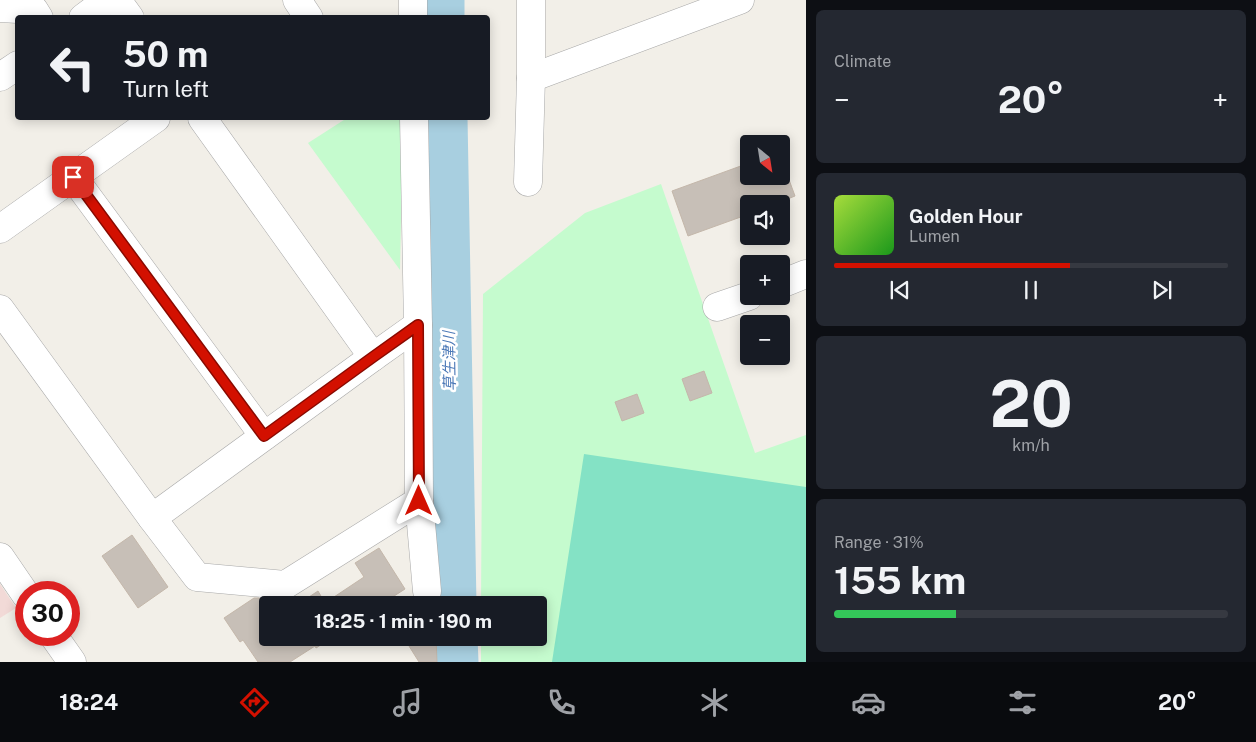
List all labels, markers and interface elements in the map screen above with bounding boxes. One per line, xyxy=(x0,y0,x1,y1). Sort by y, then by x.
text: 50 m xyxy=(123,34,208,75)
icon: left xyxy=(40,35,105,100)
text: Climate xyxy=(834,52,891,71)
text: Turn left xyxy=(123,76,209,102)
text: 20° xyxy=(998,77,1064,122)
text: − xyxy=(834,83,850,116)
text: + xyxy=(1212,83,1228,116)
north arrow xyxy=(740,135,790,185)
map controls xyxy=(740,135,790,365)
pin xyxy=(52,156,94,198)
icon: arrive xyxy=(59,163,87,191)
button: sound xyxy=(740,195,790,245)
text: Golden Hour xyxy=(909,205,1023,227)
text: Lumen xyxy=(909,227,960,246)
button: + xyxy=(740,255,790,305)
icon: previous xyxy=(886,276,914,304)
icon: pause xyxy=(1017,276,1045,304)
icon: next xyxy=(1148,276,1176,304)
button: − xyxy=(740,315,790,365)
water label: 草生津川 xyxy=(440,329,458,391)
text: 20 xyxy=(989,365,1073,442)
text: km/h xyxy=(1012,436,1050,455)
position arrow xyxy=(392,474,444,526)
text: Range · 31% xyxy=(834,533,924,552)
text: 155 km xyxy=(834,558,966,603)
speed limit sign: 30 xyxy=(15,581,80,646)
text: 18:25 · 1 min · 190 m xyxy=(314,610,492,632)
icon: directions xyxy=(237,685,272,720)
icon: music xyxy=(390,685,425,720)
icon: phone xyxy=(544,685,579,720)
icon: climate xyxy=(697,685,732,720)
icon: car xyxy=(851,685,886,720)
icon: filters xyxy=(1005,685,1040,720)
text: 18:24 xyxy=(59,689,118,715)
text: 20° xyxy=(1158,689,1197,715)

